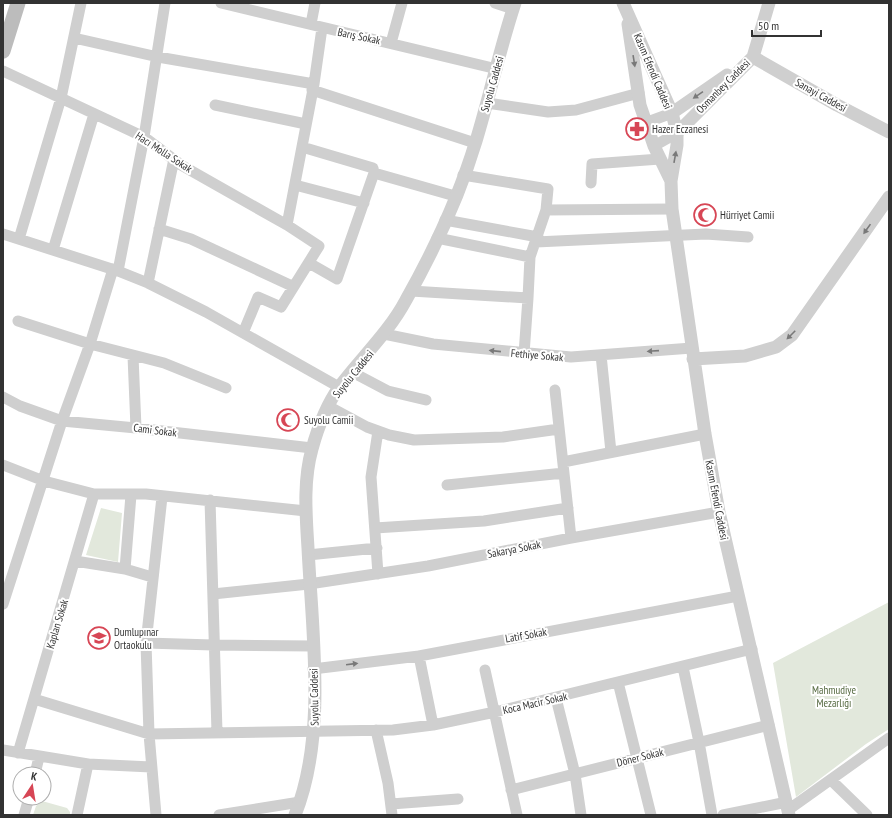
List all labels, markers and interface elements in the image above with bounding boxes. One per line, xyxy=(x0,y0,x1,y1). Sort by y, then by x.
scale bar xyxy=(752,12,821,38)
text: 50 m xyxy=(758,18,779,33)
street label: Barış Sokak xyxy=(336,25,382,48)
street label: Kasım Efendi Caddesi xyxy=(631,31,675,111)
street label: Suyolu Caddesi xyxy=(477,54,507,114)
one-way arrow xyxy=(632,55,638,67)
street label: Osmanbey Caddesi xyxy=(693,56,753,116)
street label: Sanayi Caddesi xyxy=(793,75,849,115)
one-way arrow xyxy=(692,91,703,99)
pharmacy icon: Hazer Eczanesi xyxy=(624,116,650,142)
place label: Hazer Eczanesi xyxy=(652,122,708,136)
street label: Hacı Molla Sokak xyxy=(133,128,196,176)
one-way arrow xyxy=(672,151,678,163)
mosque icon: Hürriyet Camii xyxy=(692,202,718,228)
place label: Hürriyet Camii xyxy=(720,208,774,222)
one-way arrow xyxy=(863,224,871,235)
one-way arrow xyxy=(786,330,796,340)
street label: Fethiye Sokak xyxy=(510,346,565,364)
street label: Suyolu Caddesi xyxy=(329,347,377,401)
one-way arrow xyxy=(489,348,501,355)
one-way arrow xyxy=(647,348,659,355)
mosque icon: Suyolu Camii xyxy=(275,407,301,433)
place label: Suyolu Camii xyxy=(304,413,353,427)
street label: Cami Sokak xyxy=(133,420,178,440)
street label: Kasım Efendi Caddesi xyxy=(702,459,732,541)
street label: Sakarya Sokak xyxy=(486,537,543,561)
street label: Kaplan Sokak xyxy=(43,597,71,650)
street label: Latif Sokak xyxy=(504,624,549,646)
school or university icon: Dumlupınar Ortaokulu xyxy=(86,625,112,651)
place label: Dumlupınar Ortaokulu xyxy=(114,625,158,652)
one-way arrow xyxy=(346,661,358,667)
street label: Suyolu Caddesi xyxy=(306,668,322,726)
park label: Mahmudiye Mezarlığı xyxy=(812,683,856,710)
street label: Koca Macir Sokak xyxy=(501,689,569,717)
street label: Döner Sokak xyxy=(615,744,666,770)
north arrow xyxy=(12,766,52,806)
text: K xyxy=(30,769,39,784)

